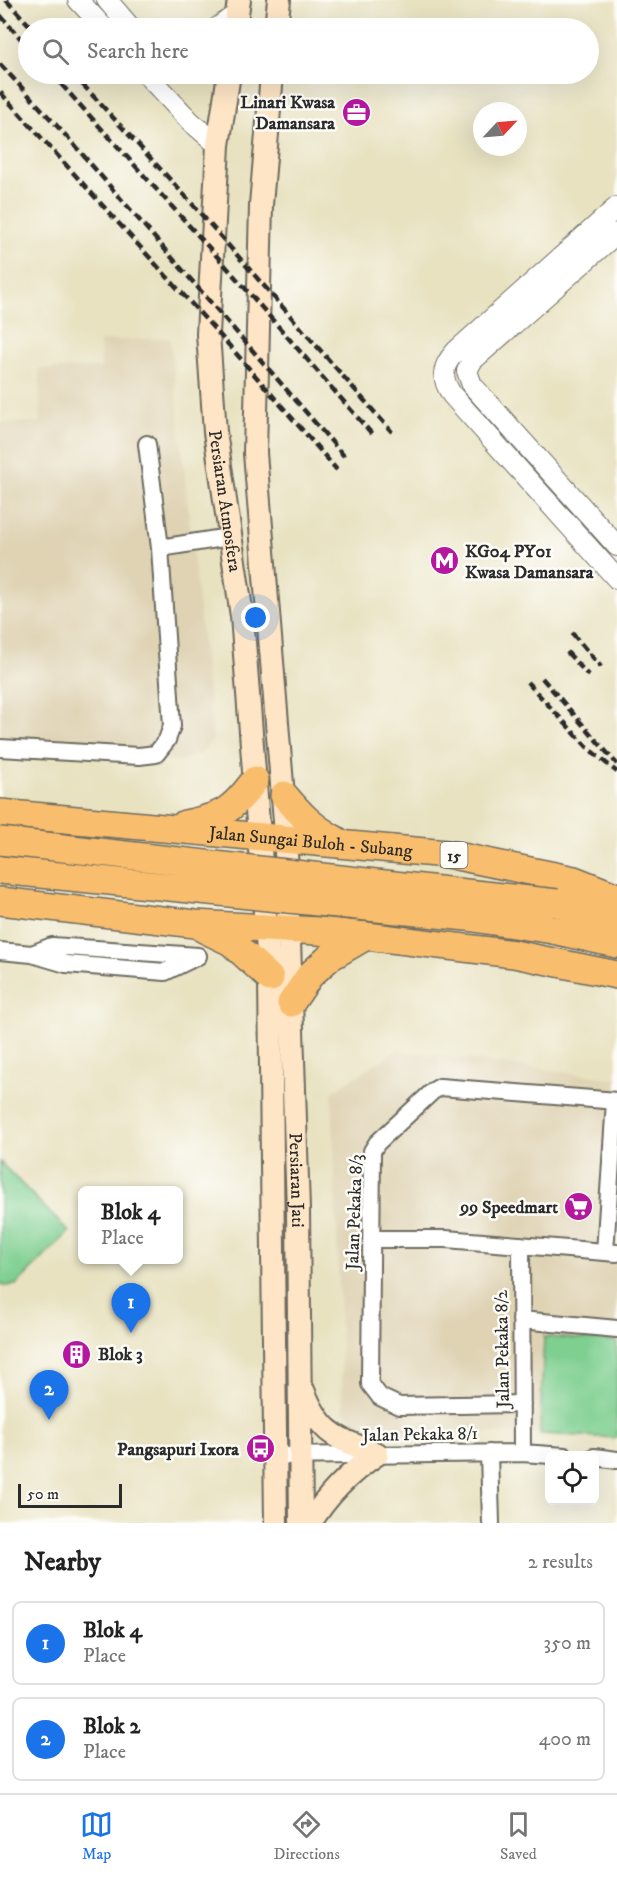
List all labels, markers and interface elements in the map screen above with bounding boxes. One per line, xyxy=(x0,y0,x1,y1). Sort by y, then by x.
search box xyxy=(18,18,599,84)
icon: search xyxy=(39,35,72,68)
text: Search here xyxy=(87,38,189,65)
place label: Linari Kwasa Damansara xyxy=(240,92,335,135)
office icon: Linari Kwasa Damansara xyxy=(340,96,372,128)
north arrow xyxy=(473,102,527,156)
street label: Persiaran Atmosfera xyxy=(203,429,245,574)
place label: KG04 PY01 Kwasa Damansara xyxy=(465,541,594,584)
metro station icon: KG04 PY01 Kwasa Damansara xyxy=(428,545,460,577)
your location xyxy=(241,603,270,632)
street label: Jalan Sungai Buloh - Subang xyxy=(206,822,414,863)
road number: 15 xyxy=(440,842,468,868)
street label: Persiaran Jati xyxy=(283,1132,308,1228)
street label: Jalan Pekaka 8/3 xyxy=(342,1154,368,1272)
popup xyxy=(78,1186,183,1264)
supermarket icon: 99 Speedmart xyxy=(563,1191,595,1223)
place label: 99 Speedmart xyxy=(458,1197,558,1219)
text: Blok 4 xyxy=(101,1199,160,1226)
text: Place xyxy=(101,1226,144,1251)
pin: 1 xyxy=(112,1284,150,1333)
street label: Jalan Pekaka 8/2 xyxy=(491,1290,515,1410)
building icon: Blok 3 xyxy=(61,1338,93,1370)
place label: Blok 3 xyxy=(98,1344,143,1366)
pin: 2 xyxy=(29,1370,68,1420)
street label: Jalan Pekaka 8/1 xyxy=(360,1423,478,1447)
bus stop icon: Pangsapuri Ixora xyxy=(244,1433,276,1465)
place label: Pangsapuri Ixora xyxy=(117,1439,239,1461)
map controls xyxy=(545,1451,599,1505)
button: locate xyxy=(545,1451,599,1505)
scale bar xyxy=(18,1481,122,1508)
text: 50 m xyxy=(27,1484,59,1504)
text: Nearby xyxy=(24,1546,101,1579)
text: 2 results xyxy=(528,1550,593,1575)
text: Blok 4 xyxy=(83,1617,142,1644)
text: 1 xyxy=(42,1631,49,1656)
text: 350 m xyxy=(544,1631,591,1656)
text: Place xyxy=(83,1644,126,1669)
text: Blok 2 xyxy=(83,1713,140,1740)
text: 2 xyxy=(41,1727,50,1752)
text: 400 m xyxy=(539,1727,591,1752)
text: Place xyxy=(83,1740,126,1765)
tab: Map xyxy=(80,1808,113,1864)
tab: Directions xyxy=(273,1808,340,1864)
tab: Saved xyxy=(500,1808,537,1864)

